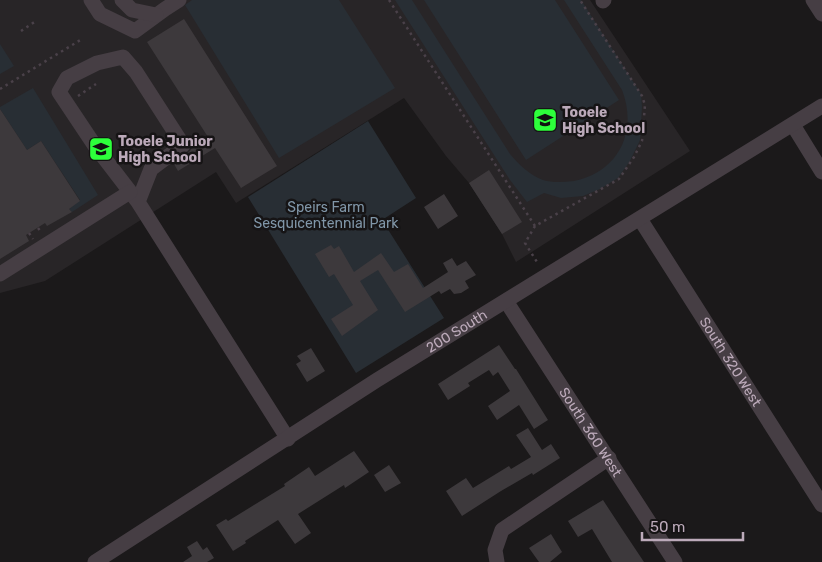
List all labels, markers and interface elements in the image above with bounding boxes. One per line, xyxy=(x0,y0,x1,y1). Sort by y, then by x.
place label: Tooele High School xyxy=(562,104,645,137)
school or university icon: Tooele High School xyxy=(532,107,558,133)
place label: Tooele Junior High School xyxy=(118,133,213,166)
school or university icon: Tooele Junior High School xyxy=(88,136,114,162)
park label: Speirs Farm Sesquicentennial Park xyxy=(253,199,399,232)
street label: 200 South xyxy=(423,306,490,357)
street label: South 320 West xyxy=(696,314,765,410)
street label: South 360 West xyxy=(555,384,626,481)
scale bar xyxy=(642,510,743,542)
text: 50 m xyxy=(650,518,685,536)

